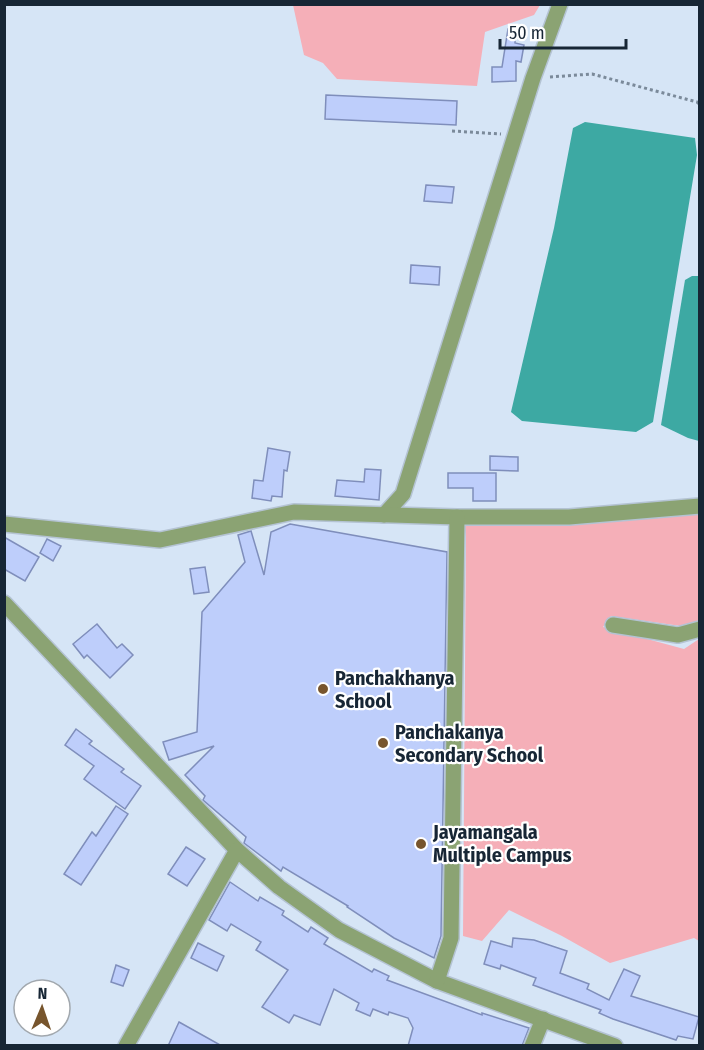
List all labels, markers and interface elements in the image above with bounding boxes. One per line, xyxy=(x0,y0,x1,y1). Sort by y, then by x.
scale bar xyxy=(500,12,626,50)
text: 50 m xyxy=(509,22,545,44)
place label: Panchakhanya School xyxy=(335,666,455,713)
marker: Panchakhanya School xyxy=(316,682,330,696)
place label: Panchakanya Secondary School xyxy=(395,720,544,767)
marker: Panchakanya Secondary School xyxy=(376,736,390,750)
place label: Jayamangala Multiple Campus xyxy=(432,820,572,867)
marker: Jayamangala Multiple Campus xyxy=(414,837,428,851)
north arrow xyxy=(12,978,72,1038)
text: N xyxy=(37,984,48,1003)

